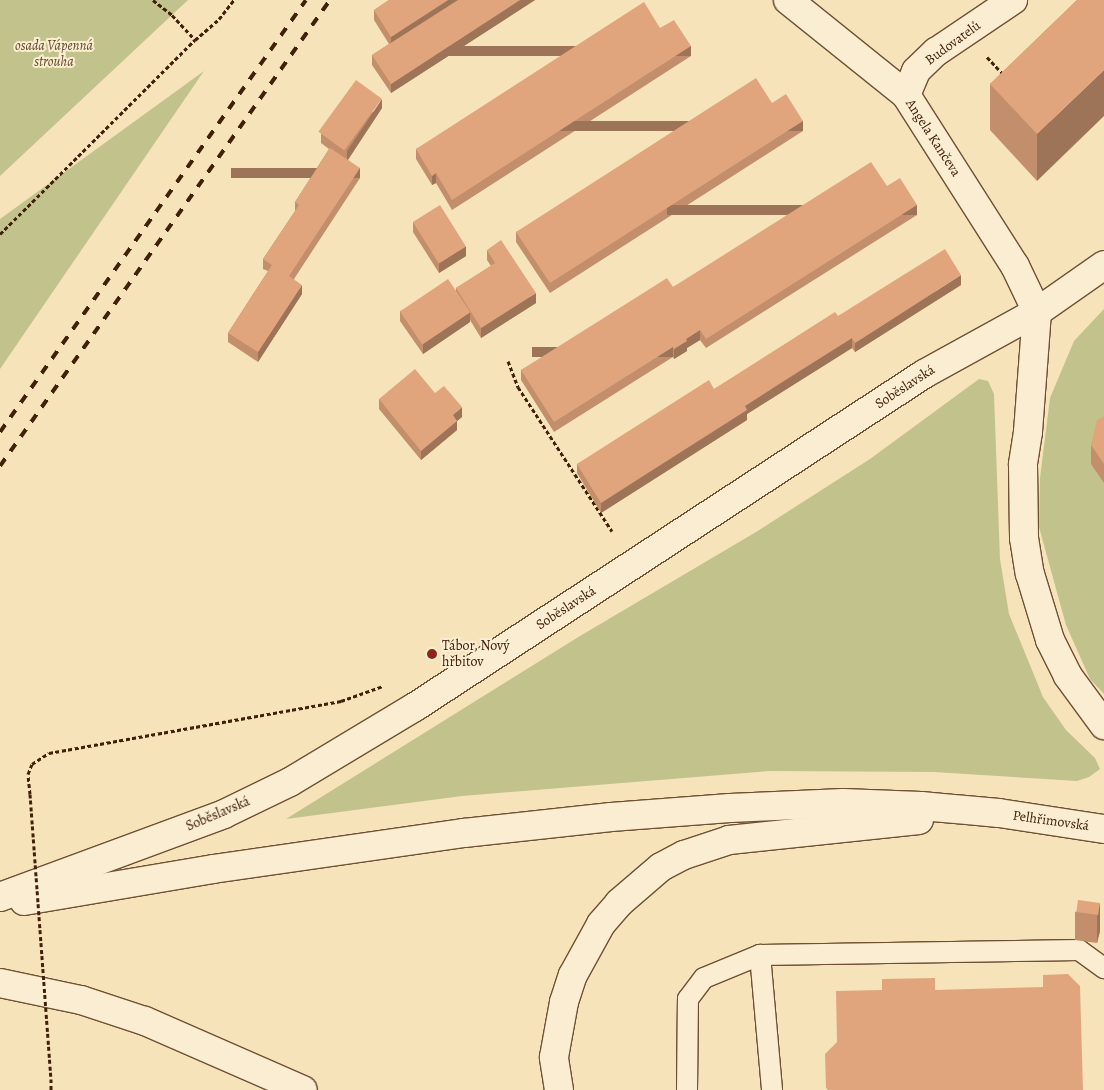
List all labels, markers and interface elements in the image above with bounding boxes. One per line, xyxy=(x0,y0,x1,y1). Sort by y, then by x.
street label: Budovatelů xyxy=(922,17,984,69)
park label: osada Vápenná strouha xyxy=(15,38,93,70)
street label: Angela Kančeva xyxy=(902,96,964,180)
street label: Soběslavská xyxy=(872,361,938,413)
street label: Soběslavská xyxy=(533,582,599,634)
place label: Tábor, Nový hřbitov xyxy=(442,638,510,670)
marker: Tábor, Nový hřbitov xyxy=(426,648,438,660)
street label: Soběslavská xyxy=(183,793,253,835)
street label: Pelhřimovská xyxy=(1012,807,1090,835)

